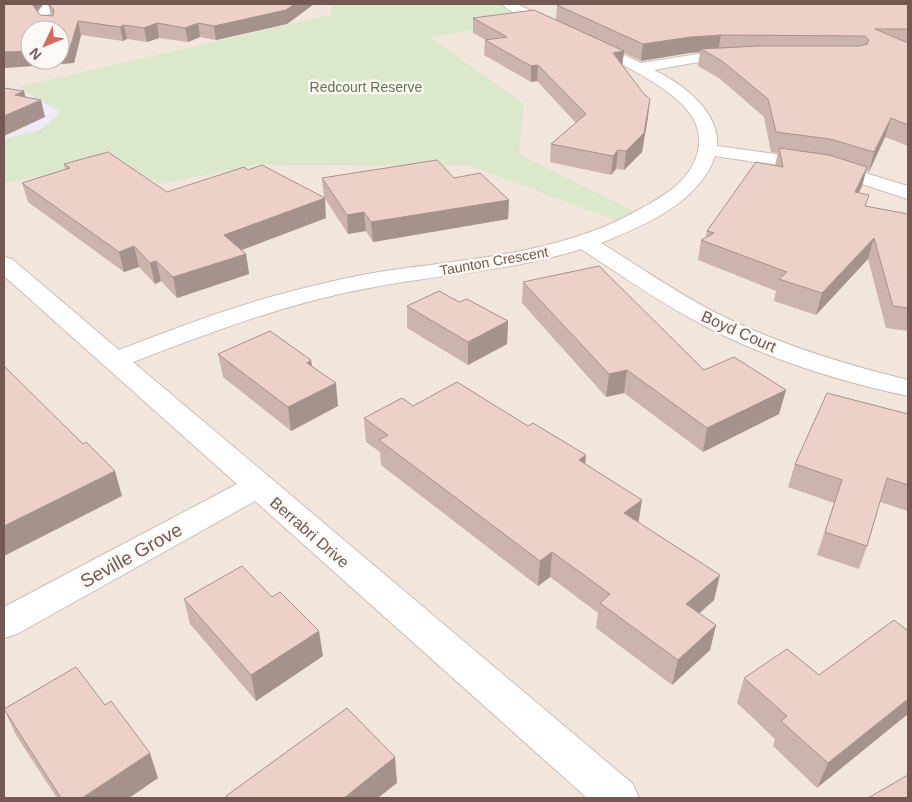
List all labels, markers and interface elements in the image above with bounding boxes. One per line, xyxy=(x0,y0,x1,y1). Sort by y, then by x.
north arrow xyxy=(20,20,70,70)
text: N xyxy=(26,45,45,63)
park label: Redcourt Reserve xyxy=(310,79,423,95)
street label: Taunton Crescent xyxy=(439,244,550,278)
street label: Boyd Court xyxy=(699,307,779,356)
street label: Berrabri Drive xyxy=(267,494,353,571)
street label: Seville Grove xyxy=(77,519,186,592)

